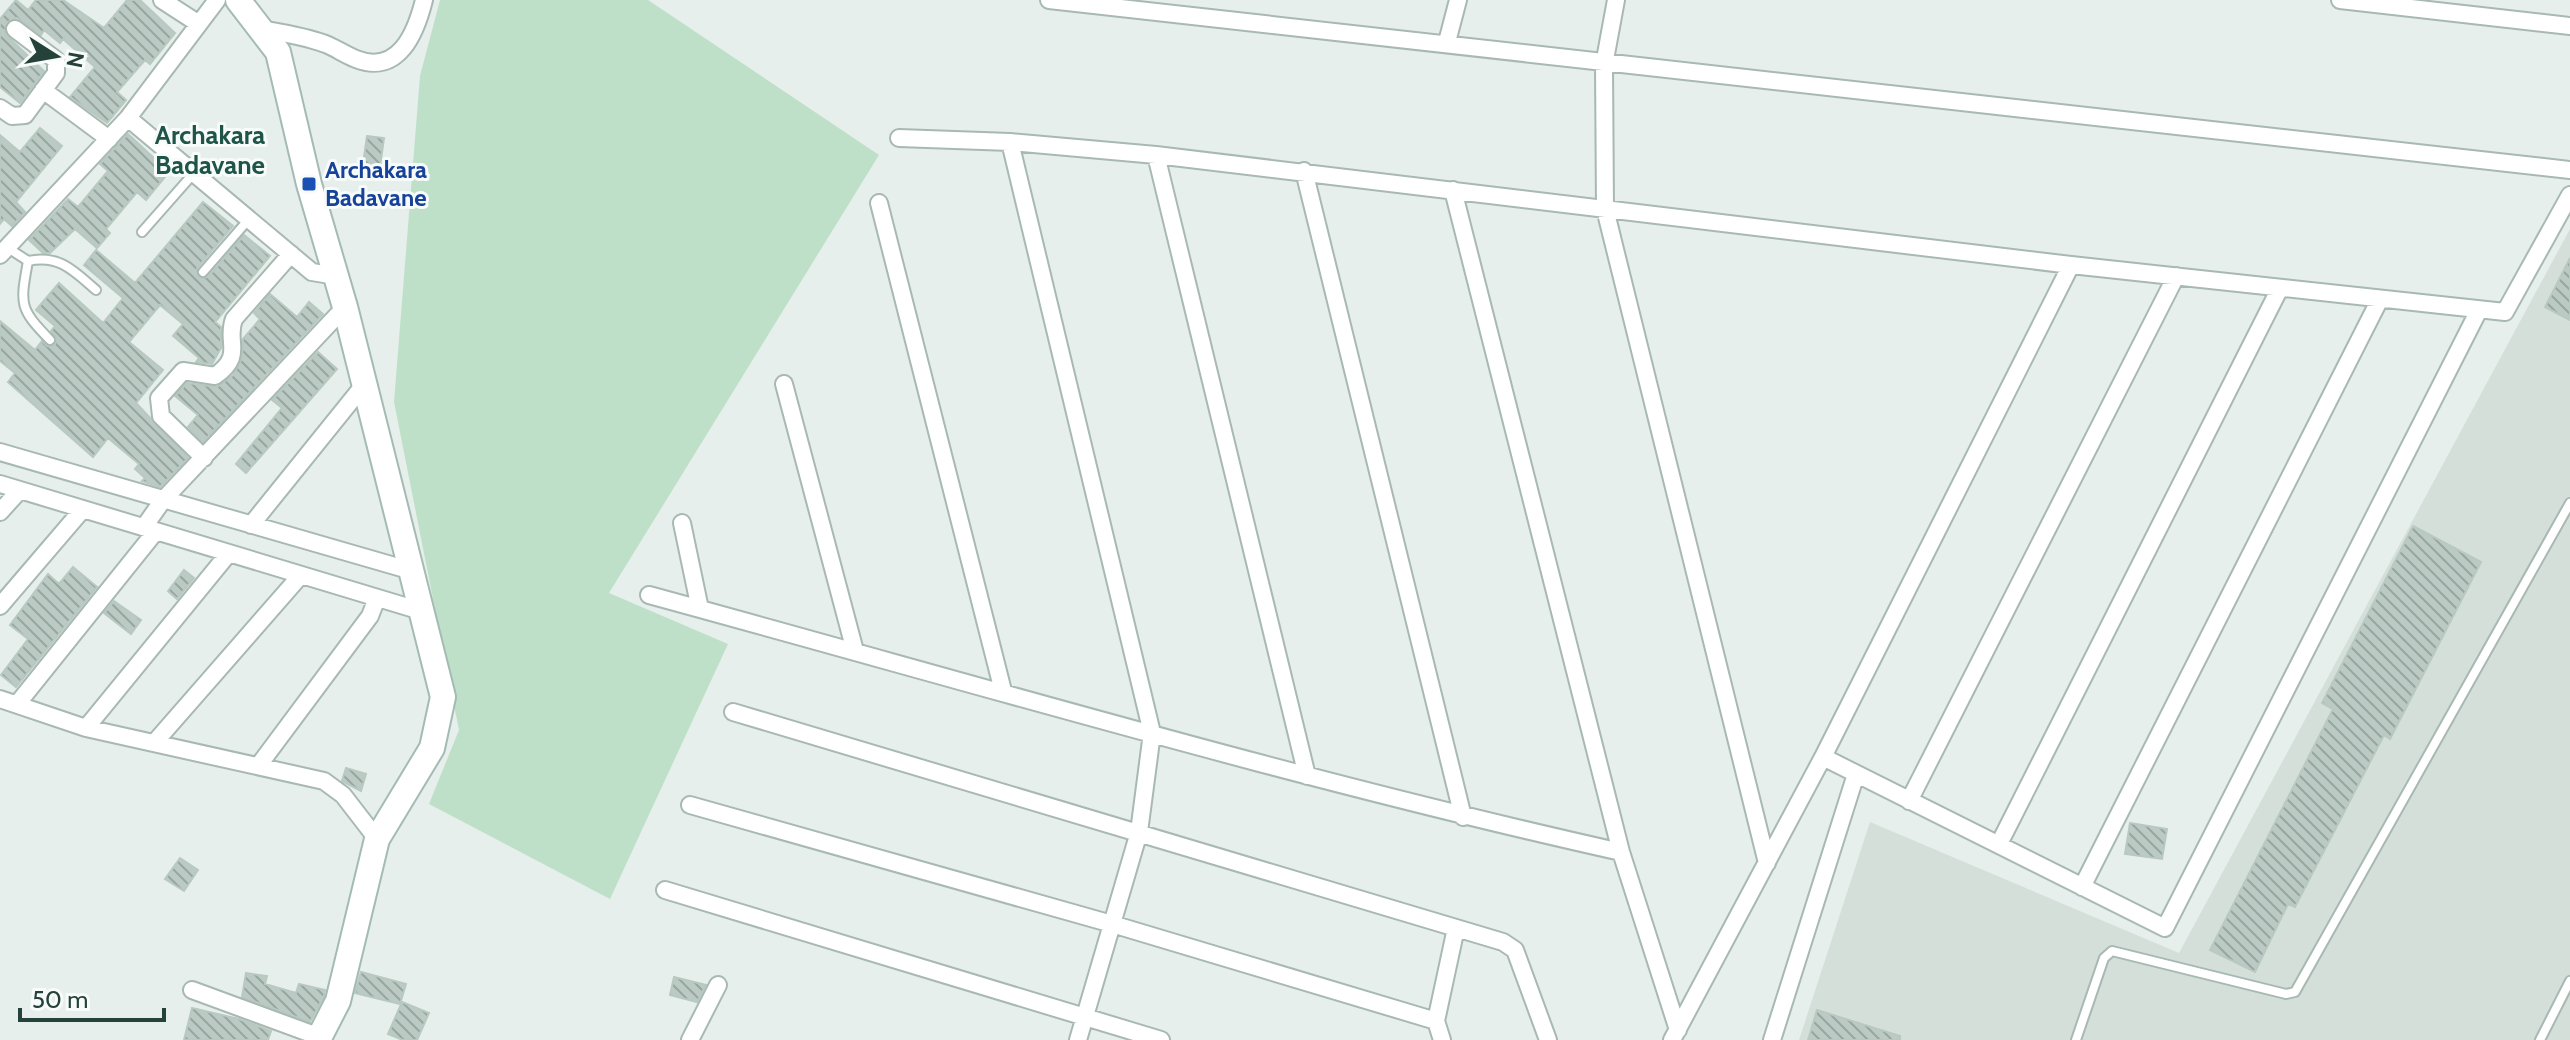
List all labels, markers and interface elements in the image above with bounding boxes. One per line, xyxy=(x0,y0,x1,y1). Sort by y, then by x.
north arrow xyxy=(16,16,96,96)
text: N xyxy=(60,50,90,70)
district label: Archakara Badavane xyxy=(155,119,265,181)
place label: Archakara Badavane xyxy=(325,155,427,212)
marker: Archakara Badavane xyxy=(300,175,318,193)
scale bar xyxy=(20,972,164,1022)
text: 50 m xyxy=(32,985,88,1014)

